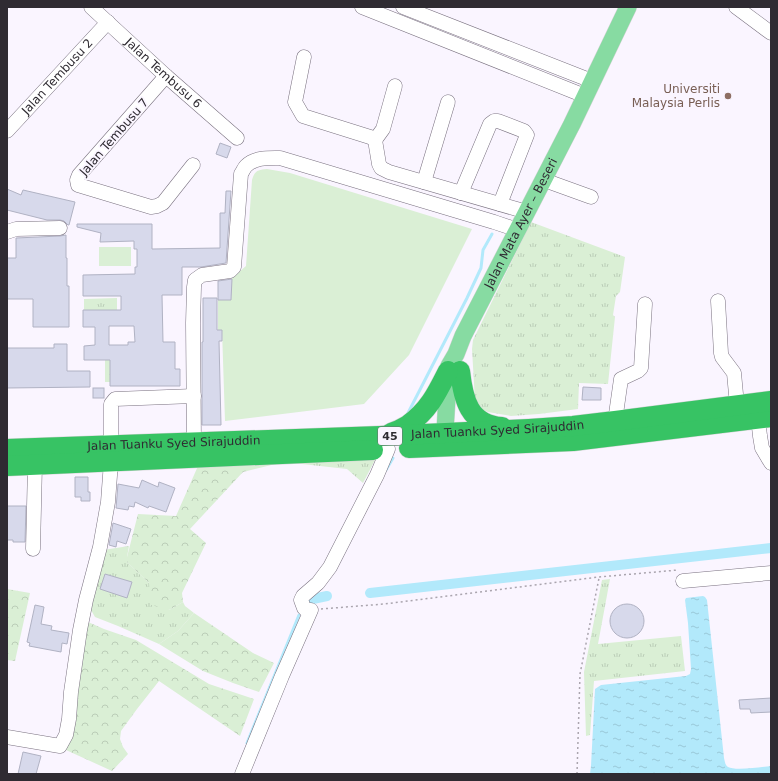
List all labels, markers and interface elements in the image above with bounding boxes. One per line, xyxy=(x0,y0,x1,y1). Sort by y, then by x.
street label: Jalan Tembusu 6 xyxy=(122,34,205,111)
street label: Jalan Tembusu 2 xyxy=(18,36,96,118)
place label: Universiti Malaysia Perlis xyxy=(632,82,720,110)
marker: Universiti Malaysia Perlis xyxy=(723,91,733,101)
street label: Jalan Tembusu 7 xyxy=(76,95,151,179)
street label: Jalan Mata Ayer – Beseri xyxy=(481,156,560,292)
street label: Jalan Tuanku Syed Sirajuddin xyxy=(410,418,585,442)
road number: 45 xyxy=(378,427,402,445)
street label: Jalan Tuanku Syed Sirajuddin xyxy=(86,433,261,453)

